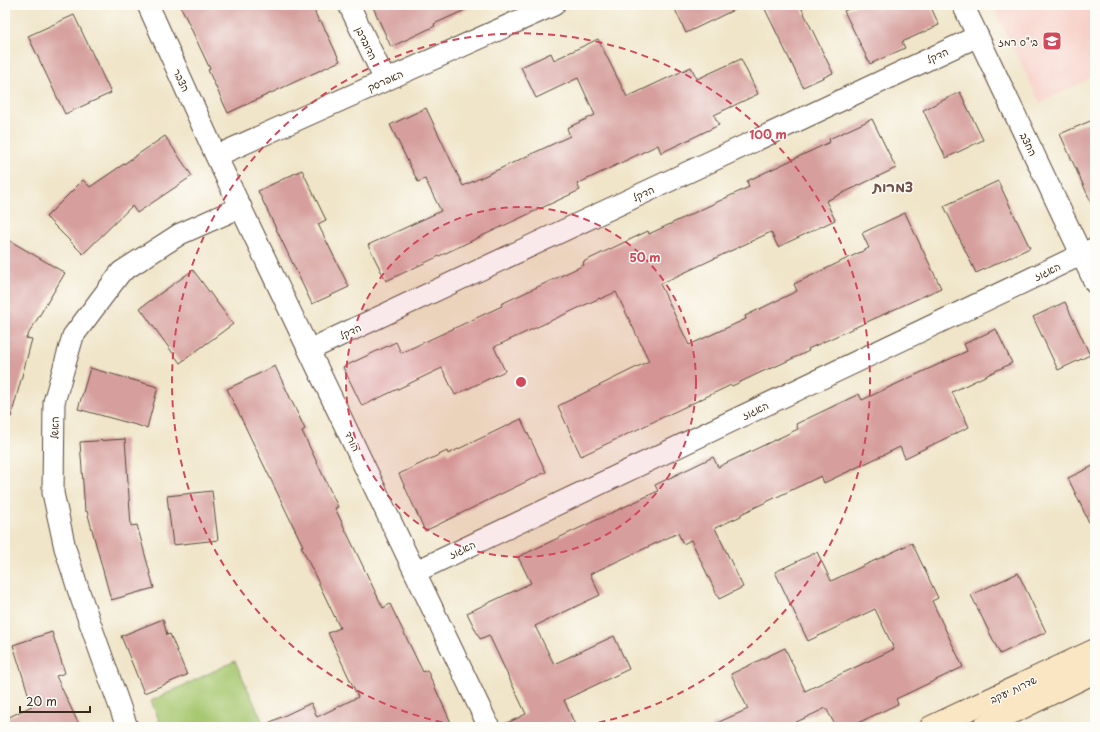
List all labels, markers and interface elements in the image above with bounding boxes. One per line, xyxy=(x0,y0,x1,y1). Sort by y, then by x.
street label: הדובדבן xyxy=(352,24,382,62)
school or university icon: בי"ס רמז xyxy=(1041,30,1063,52)
place label: בי"ס רמז xyxy=(998,34,1038,49)
street label: הדקל xyxy=(924,43,950,67)
street label: האפרסק xyxy=(365,65,405,95)
street label: הצבר xyxy=(170,66,194,94)
text: 100 m xyxy=(749,125,787,143)
street label: החצב xyxy=(1017,130,1041,158)
district label: צמרות xyxy=(871,176,913,197)
street label: הדקל xyxy=(630,181,656,205)
text: 50 m xyxy=(629,248,661,266)
street label: האגוז xyxy=(1031,258,1063,284)
street label: הדקל xyxy=(337,319,363,343)
centre of rings xyxy=(514,375,528,389)
street label: האגוז xyxy=(739,397,771,423)
street label: האשל xyxy=(46,416,62,440)
street label: הורד xyxy=(342,428,364,454)
street label: האגוז xyxy=(446,536,478,562)
street label: שדרות יעקב xyxy=(987,672,1039,706)
scale bar xyxy=(20,688,90,714)
text: 20 m xyxy=(26,692,57,710)

